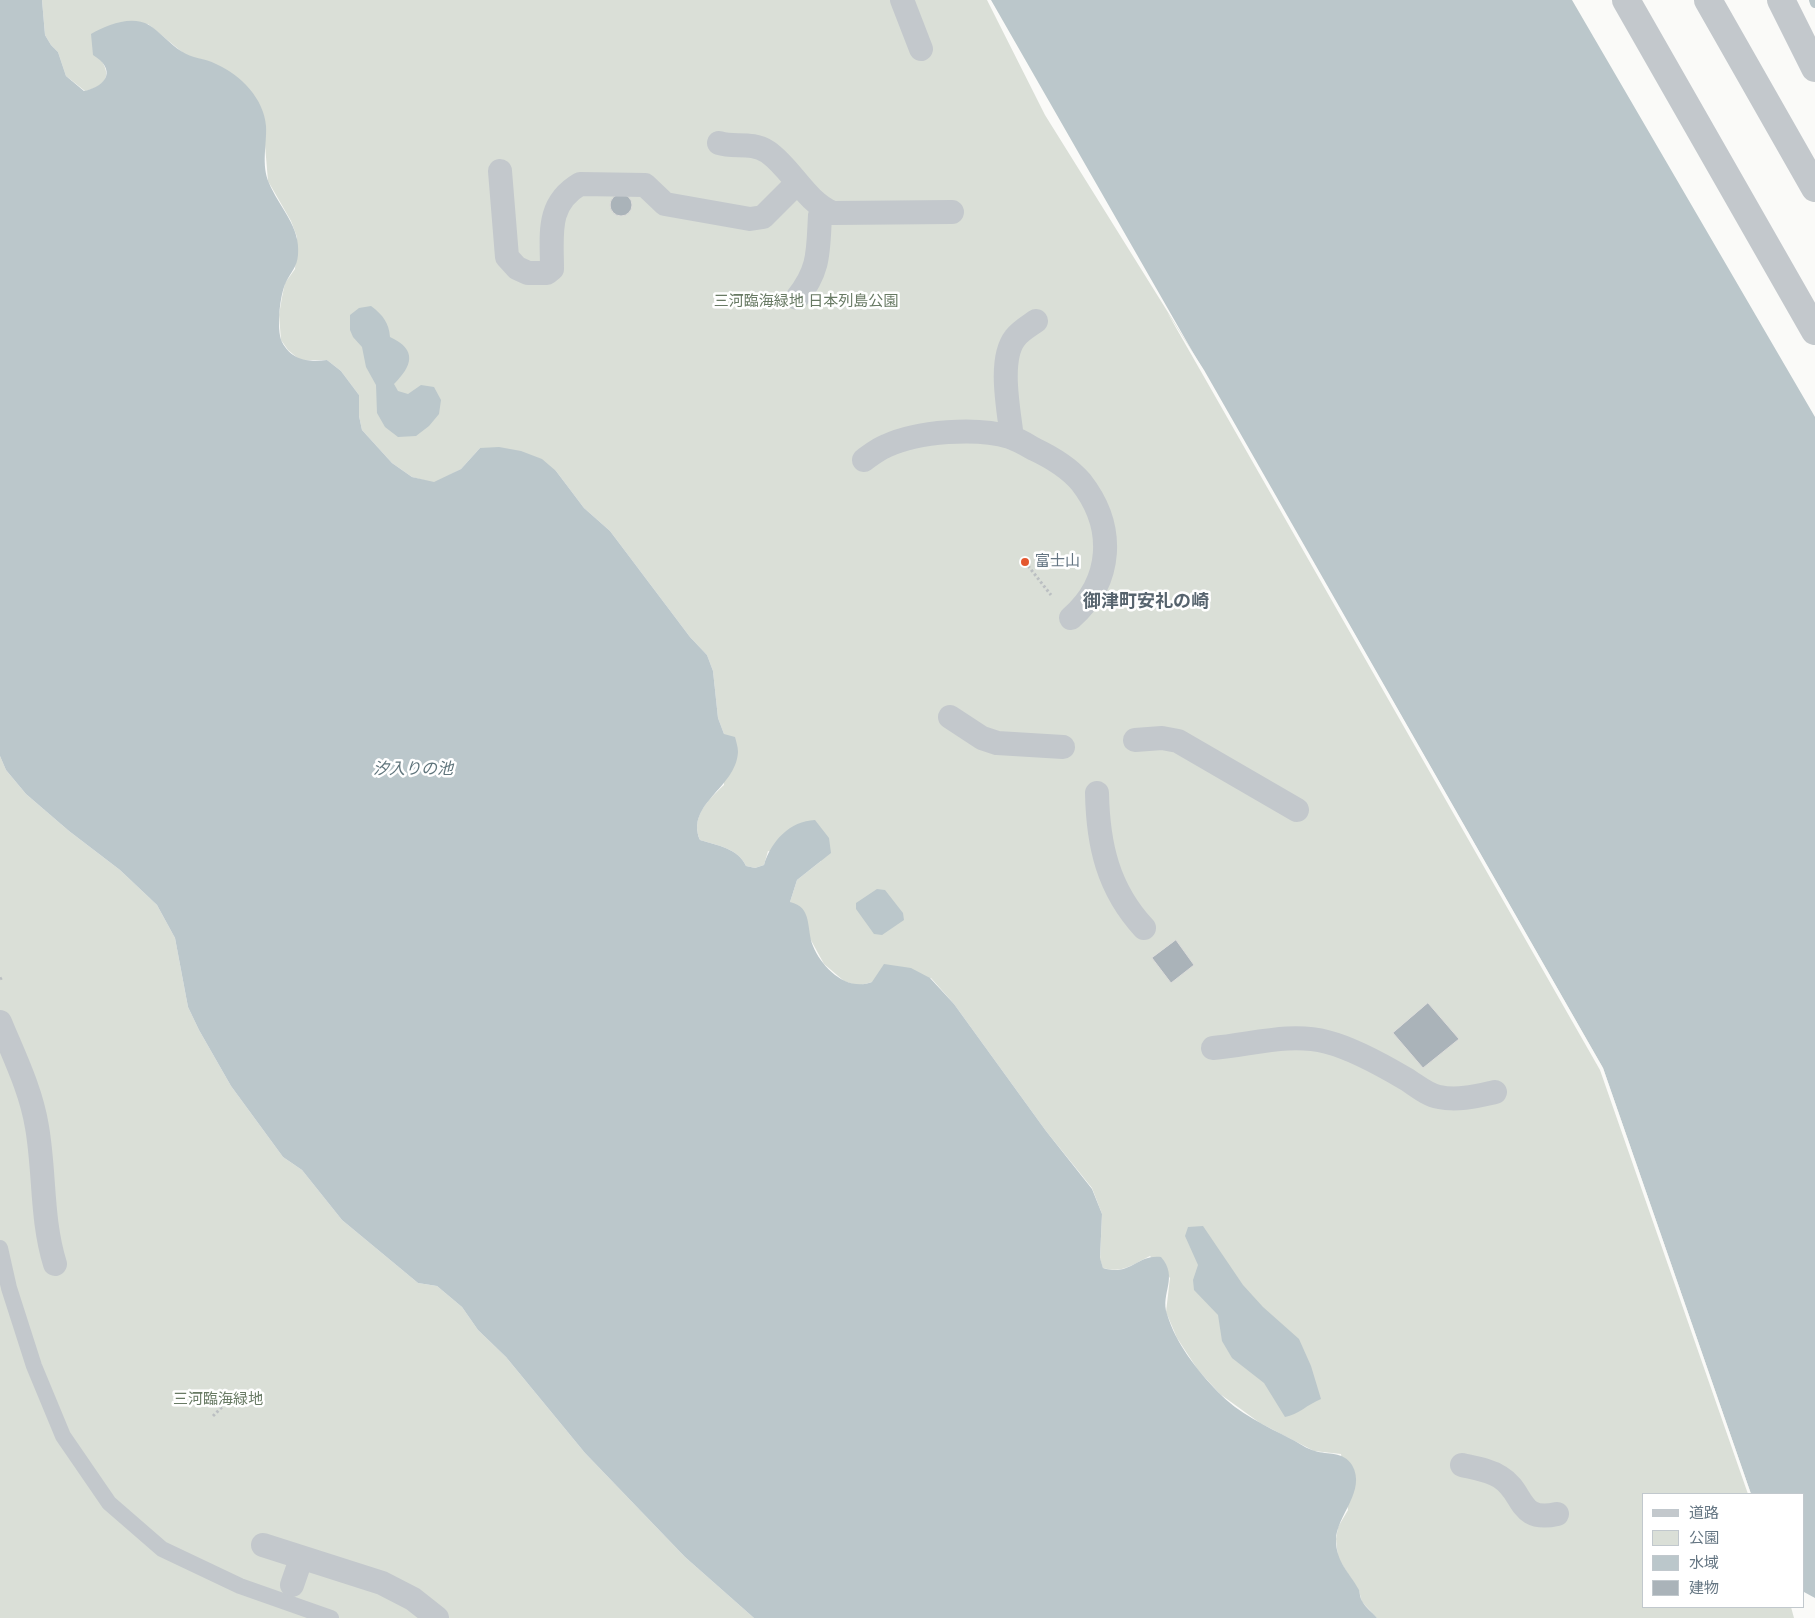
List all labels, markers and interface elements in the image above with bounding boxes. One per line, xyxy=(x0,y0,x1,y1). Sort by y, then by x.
park label: 三河臨海緑地 日本列島公園 xyxy=(714,293,898,311)
place label: 富士山 xyxy=(1035,553,1080,571)
marker: 富士山 xyxy=(1019,556,1031,568)
district label: 御津町安礼の崎 xyxy=(1083,592,1209,614)
water label: 汐入りの池 xyxy=(373,760,453,780)
park label: 三河臨海緑地 xyxy=(173,1391,263,1409)
legend xyxy=(1642,1493,1805,1608)
text: 道路 xyxy=(1689,1502,1719,1524)
text: 公園 xyxy=(1689,1527,1719,1549)
text: 水域 xyxy=(1689,1552,1719,1574)
text: 建物 xyxy=(1689,1577,1719,1599)

